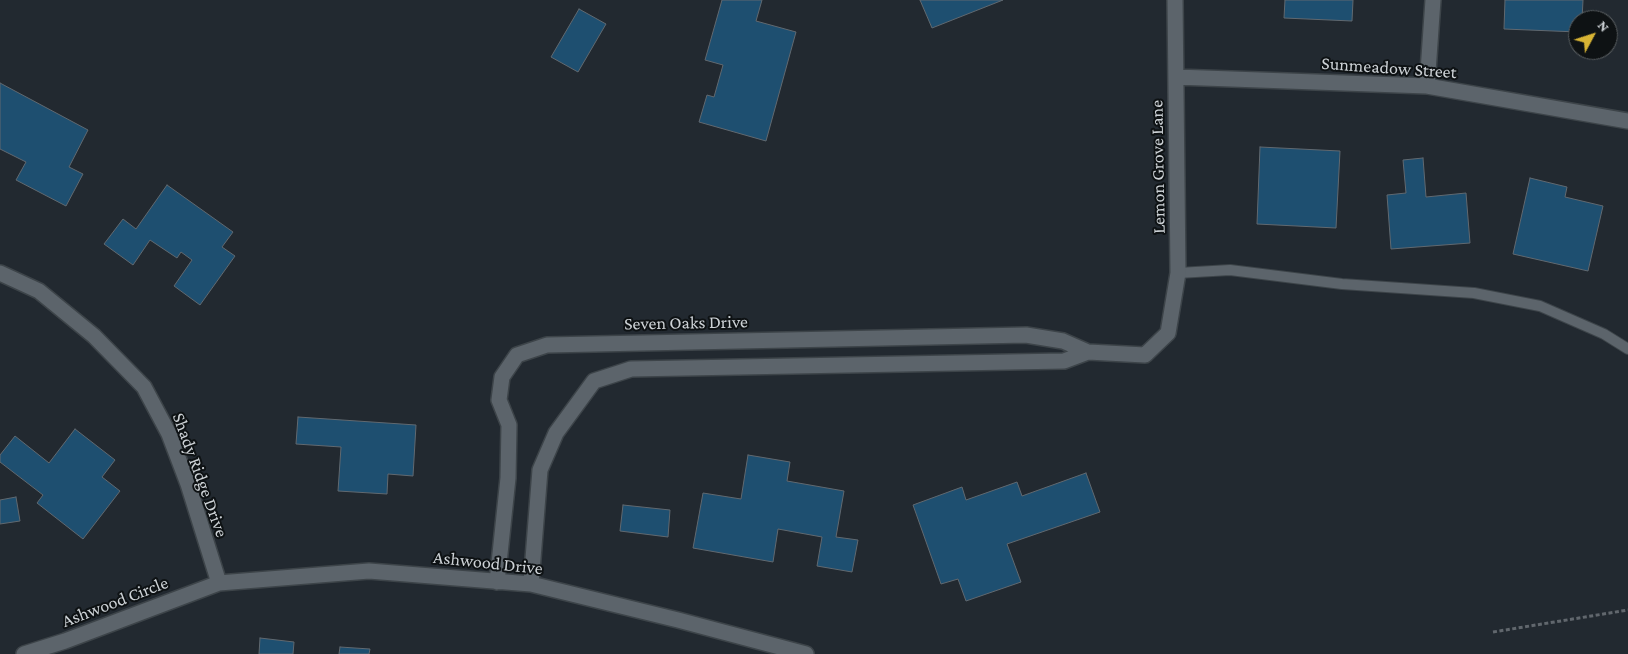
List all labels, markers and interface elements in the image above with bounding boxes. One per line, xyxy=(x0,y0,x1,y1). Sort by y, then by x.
north arrow xyxy=(1568,10,1618,60)
text: N xyxy=(1595,17,1613,35)
street label: Sunmeadow Street xyxy=(1321,53,1457,83)
street label: Lemon Grove Lane xyxy=(1146,100,1170,234)
street label: Seven Oaks Drive xyxy=(624,311,748,335)
street label: Shady Ridge Drive xyxy=(167,410,233,540)
street label: Ashwood Drive xyxy=(432,547,544,579)
street label: Ashwood Circle xyxy=(59,572,171,632)

